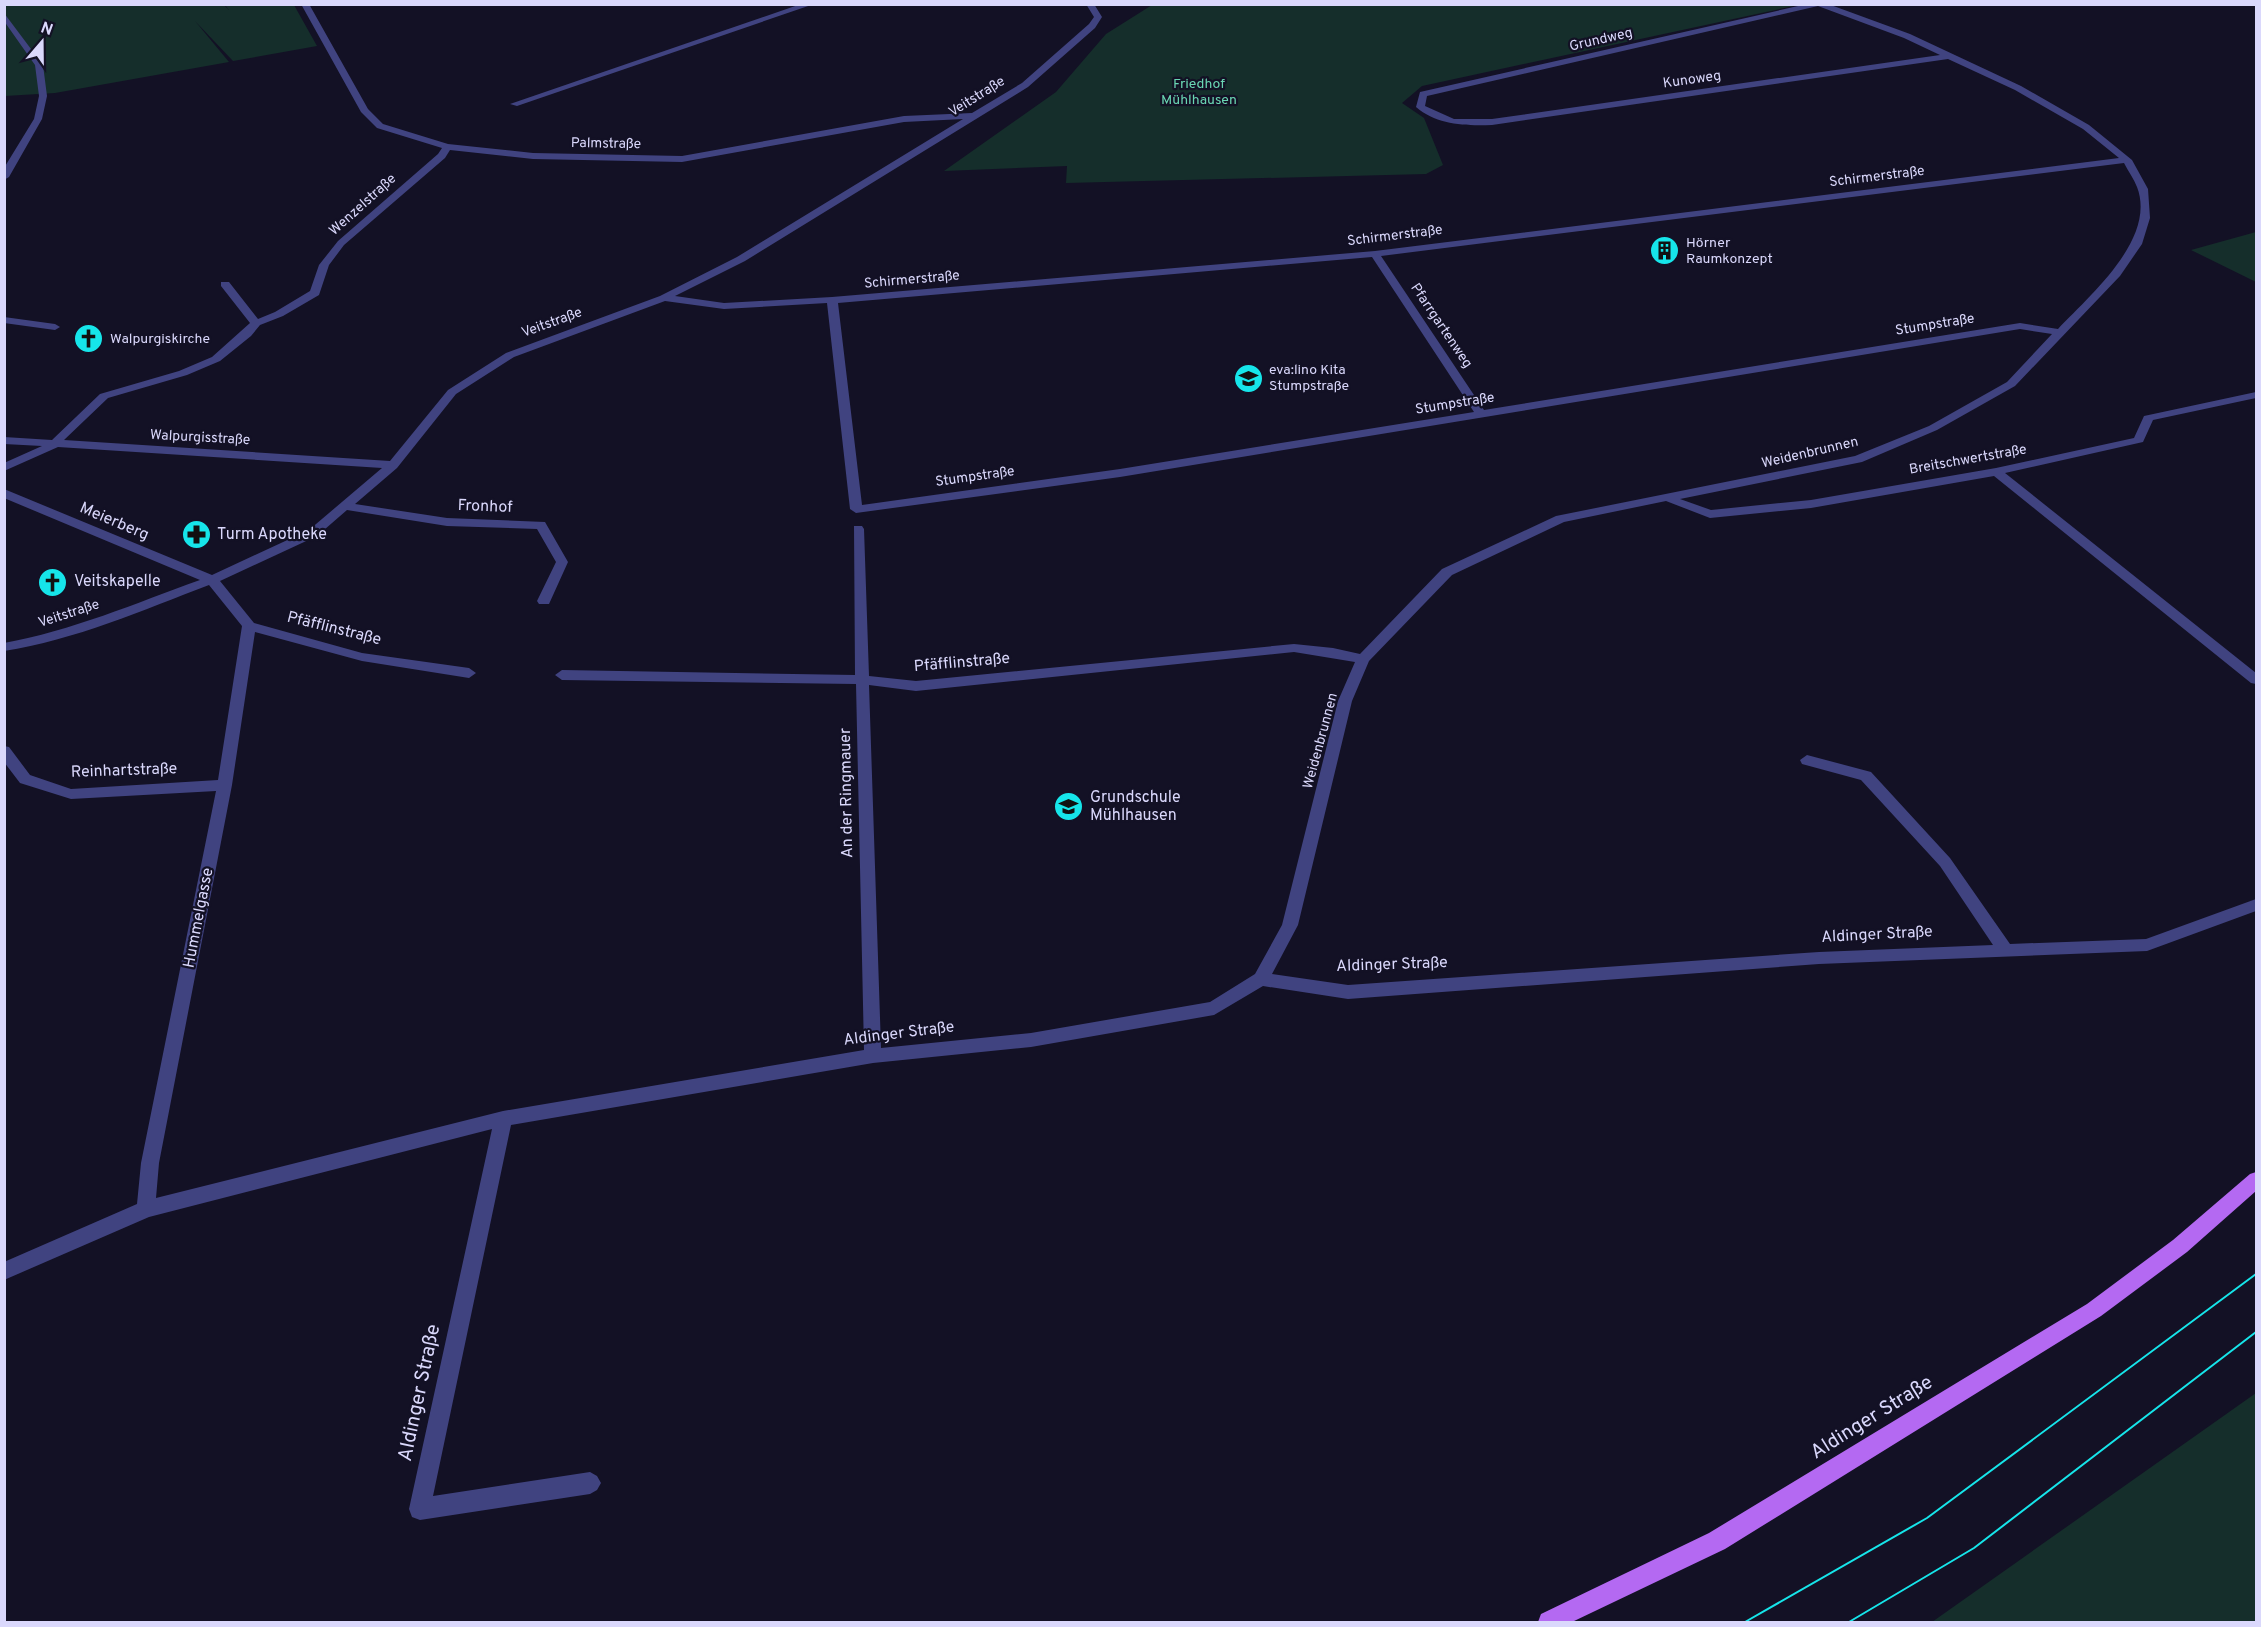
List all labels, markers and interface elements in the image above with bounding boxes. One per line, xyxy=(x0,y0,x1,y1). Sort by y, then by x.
north arrow xyxy=(12,12,72,72)
text: N xyxy=(38,18,55,41)
street label: Grundweg xyxy=(1568,24,1634,56)
street label: Kunoweg xyxy=(1662,68,1722,92)
street label: Veitstraße xyxy=(946,73,1008,121)
park label: Friedhof Mühlhausen xyxy=(1161,76,1237,109)
street label: Palmstraße xyxy=(571,135,641,153)
street label: Schirmerstraße xyxy=(1828,163,1926,191)
street label: Wenzelstraße xyxy=(326,171,400,239)
street label: Schirmerstraße xyxy=(1346,222,1444,250)
building icon: Hörner Raumkonzept xyxy=(1649,235,1681,267)
place label: Hörner Raumkonzept xyxy=(1686,235,1773,268)
street label: Schirmerstraße xyxy=(863,267,961,293)
street label: Pfarrgartenweg xyxy=(1406,280,1476,372)
street label: Veitstraße xyxy=(519,304,585,342)
street label: Stumpstraße xyxy=(1894,310,1976,340)
church icon: Walpurgiskirche xyxy=(73,323,105,355)
place label: Walpurgiskirche xyxy=(110,331,210,348)
school or university icon: eva:lino Kita Stumpstraße xyxy=(1232,362,1264,394)
place label: eva:lino Kita Stumpstraße xyxy=(1269,362,1349,395)
street label: Stumpstraße xyxy=(1414,389,1496,419)
street label: Walpurgisstraße xyxy=(149,427,251,449)
street label: Weidenbrunnen xyxy=(1760,434,1860,472)
street label: Breitschwertstraße xyxy=(1908,441,2028,479)
street label: Stumpstraße xyxy=(934,463,1016,491)
street label: Fronhof xyxy=(457,496,513,518)
street label: Meierberg xyxy=(76,498,152,546)
pharmacy icon: Turm Apotheke xyxy=(180,519,212,551)
place label: Turm Apotheke xyxy=(217,525,327,545)
church icon: Veitskapelle xyxy=(37,566,69,598)
place label: Veitskapelle xyxy=(74,572,161,592)
street label: Veitstraße xyxy=(36,596,102,632)
street label: Pfäfflinstraße xyxy=(285,608,383,650)
street label: Pfäfflinstraße xyxy=(913,649,1011,677)
street label: Weidenbrunnen xyxy=(1300,691,1342,791)
street label: An der Ringmauer xyxy=(836,728,858,858)
street label: Reinhartstraße xyxy=(70,759,178,783)
place label: Grundschule Mühlhausen xyxy=(1090,788,1181,826)
school or university icon: Grundschule Mühlhausen xyxy=(1053,791,1085,823)
street label: Hummelgasse xyxy=(179,866,219,970)
street label: Aldinger Straße xyxy=(1821,922,1933,948)
street label: Aldinger Straße xyxy=(1336,953,1448,977)
street label: Aldinger Straße xyxy=(842,1017,956,1051)
street label: Aldinger Straße xyxy=(393,1322,447,1464)
street label: Aldinger Straße xyxy=(1806,1370,1938,1466)

